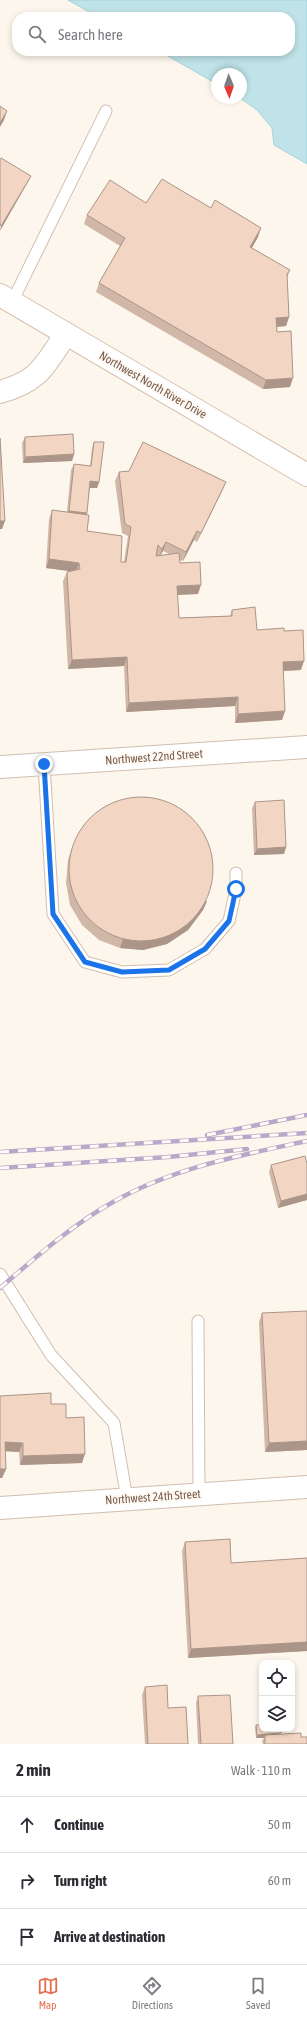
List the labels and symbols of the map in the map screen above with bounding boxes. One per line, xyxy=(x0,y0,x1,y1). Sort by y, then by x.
north arrow xyxy=(211,68,247,104)
street label: Northwest North River Drive xyxy=(97,348,209,422)
street label: Northwest 22nd Street xyxy=(105,747,204,767)
route end xyxy=(35,755,53,773)
route start xyxy=(227,880,245,898)
street label: Northwest 24th Street xyxy=(105,1487,202,1507)

